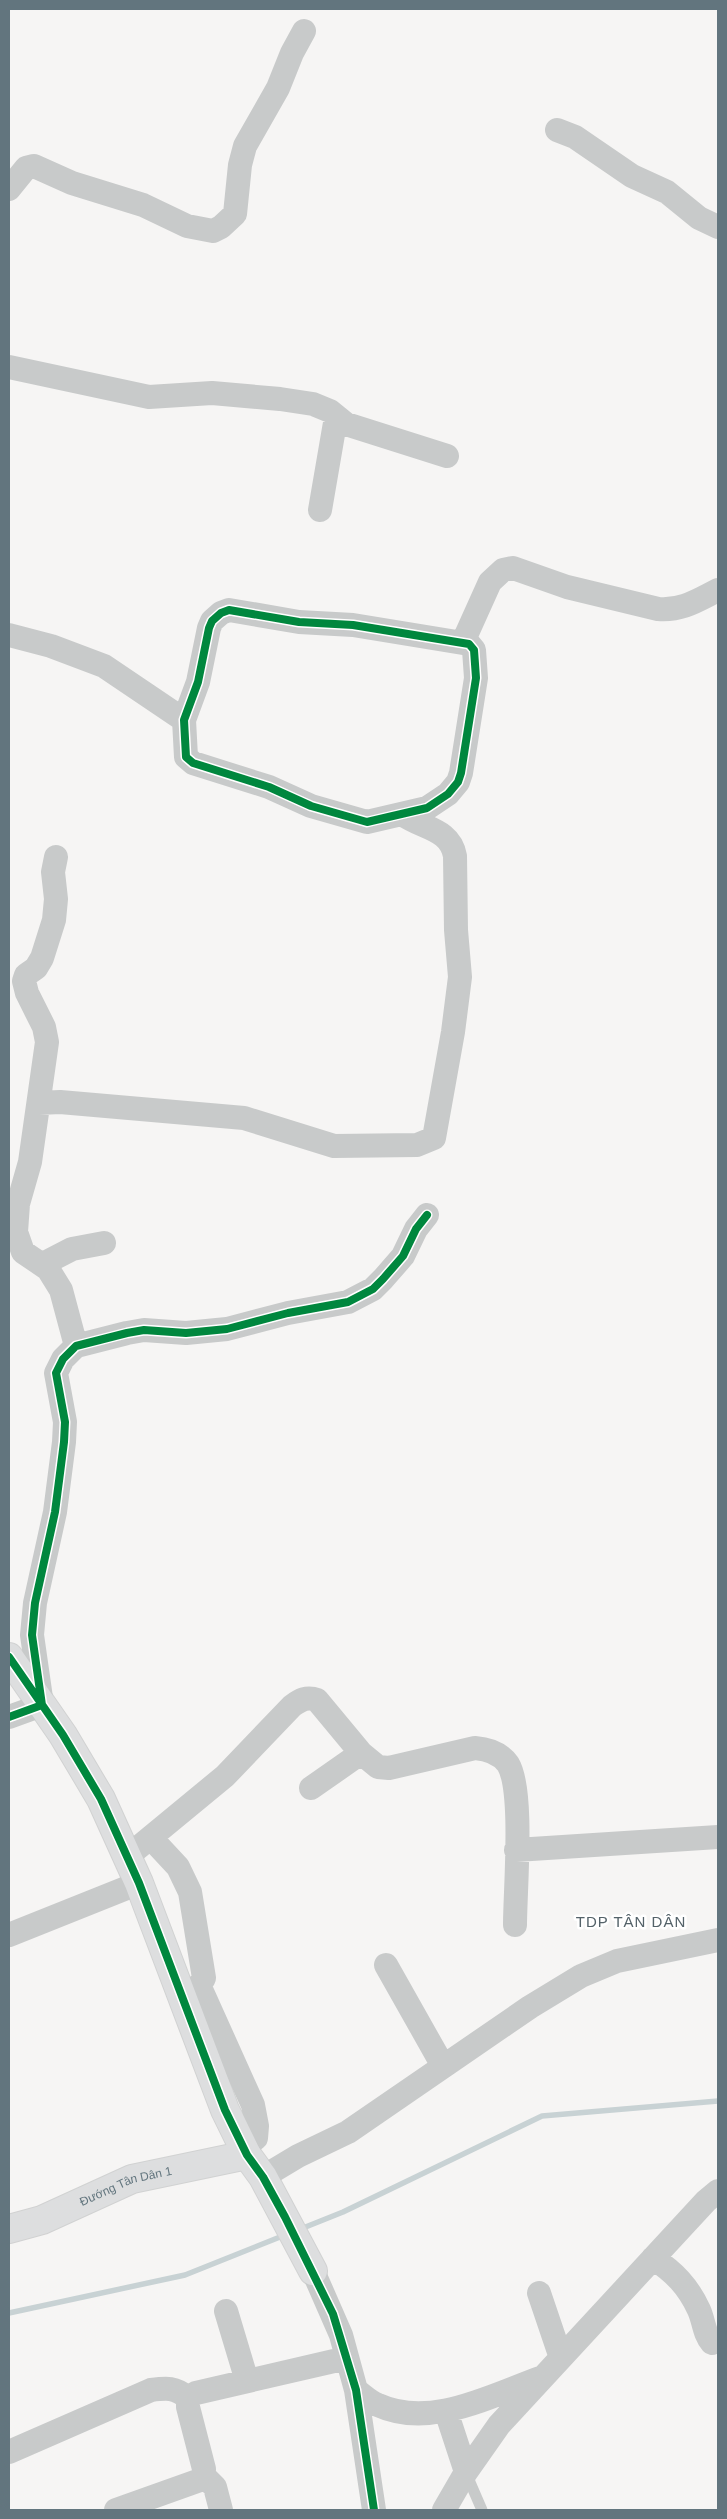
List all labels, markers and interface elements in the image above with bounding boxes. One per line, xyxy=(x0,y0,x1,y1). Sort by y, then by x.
district label: TDP TÂN DÂN xyxy=(576,1913,686,1930)
street label: Đướng Tân Dân 1 xyxy=(77,2164,173,2209)

